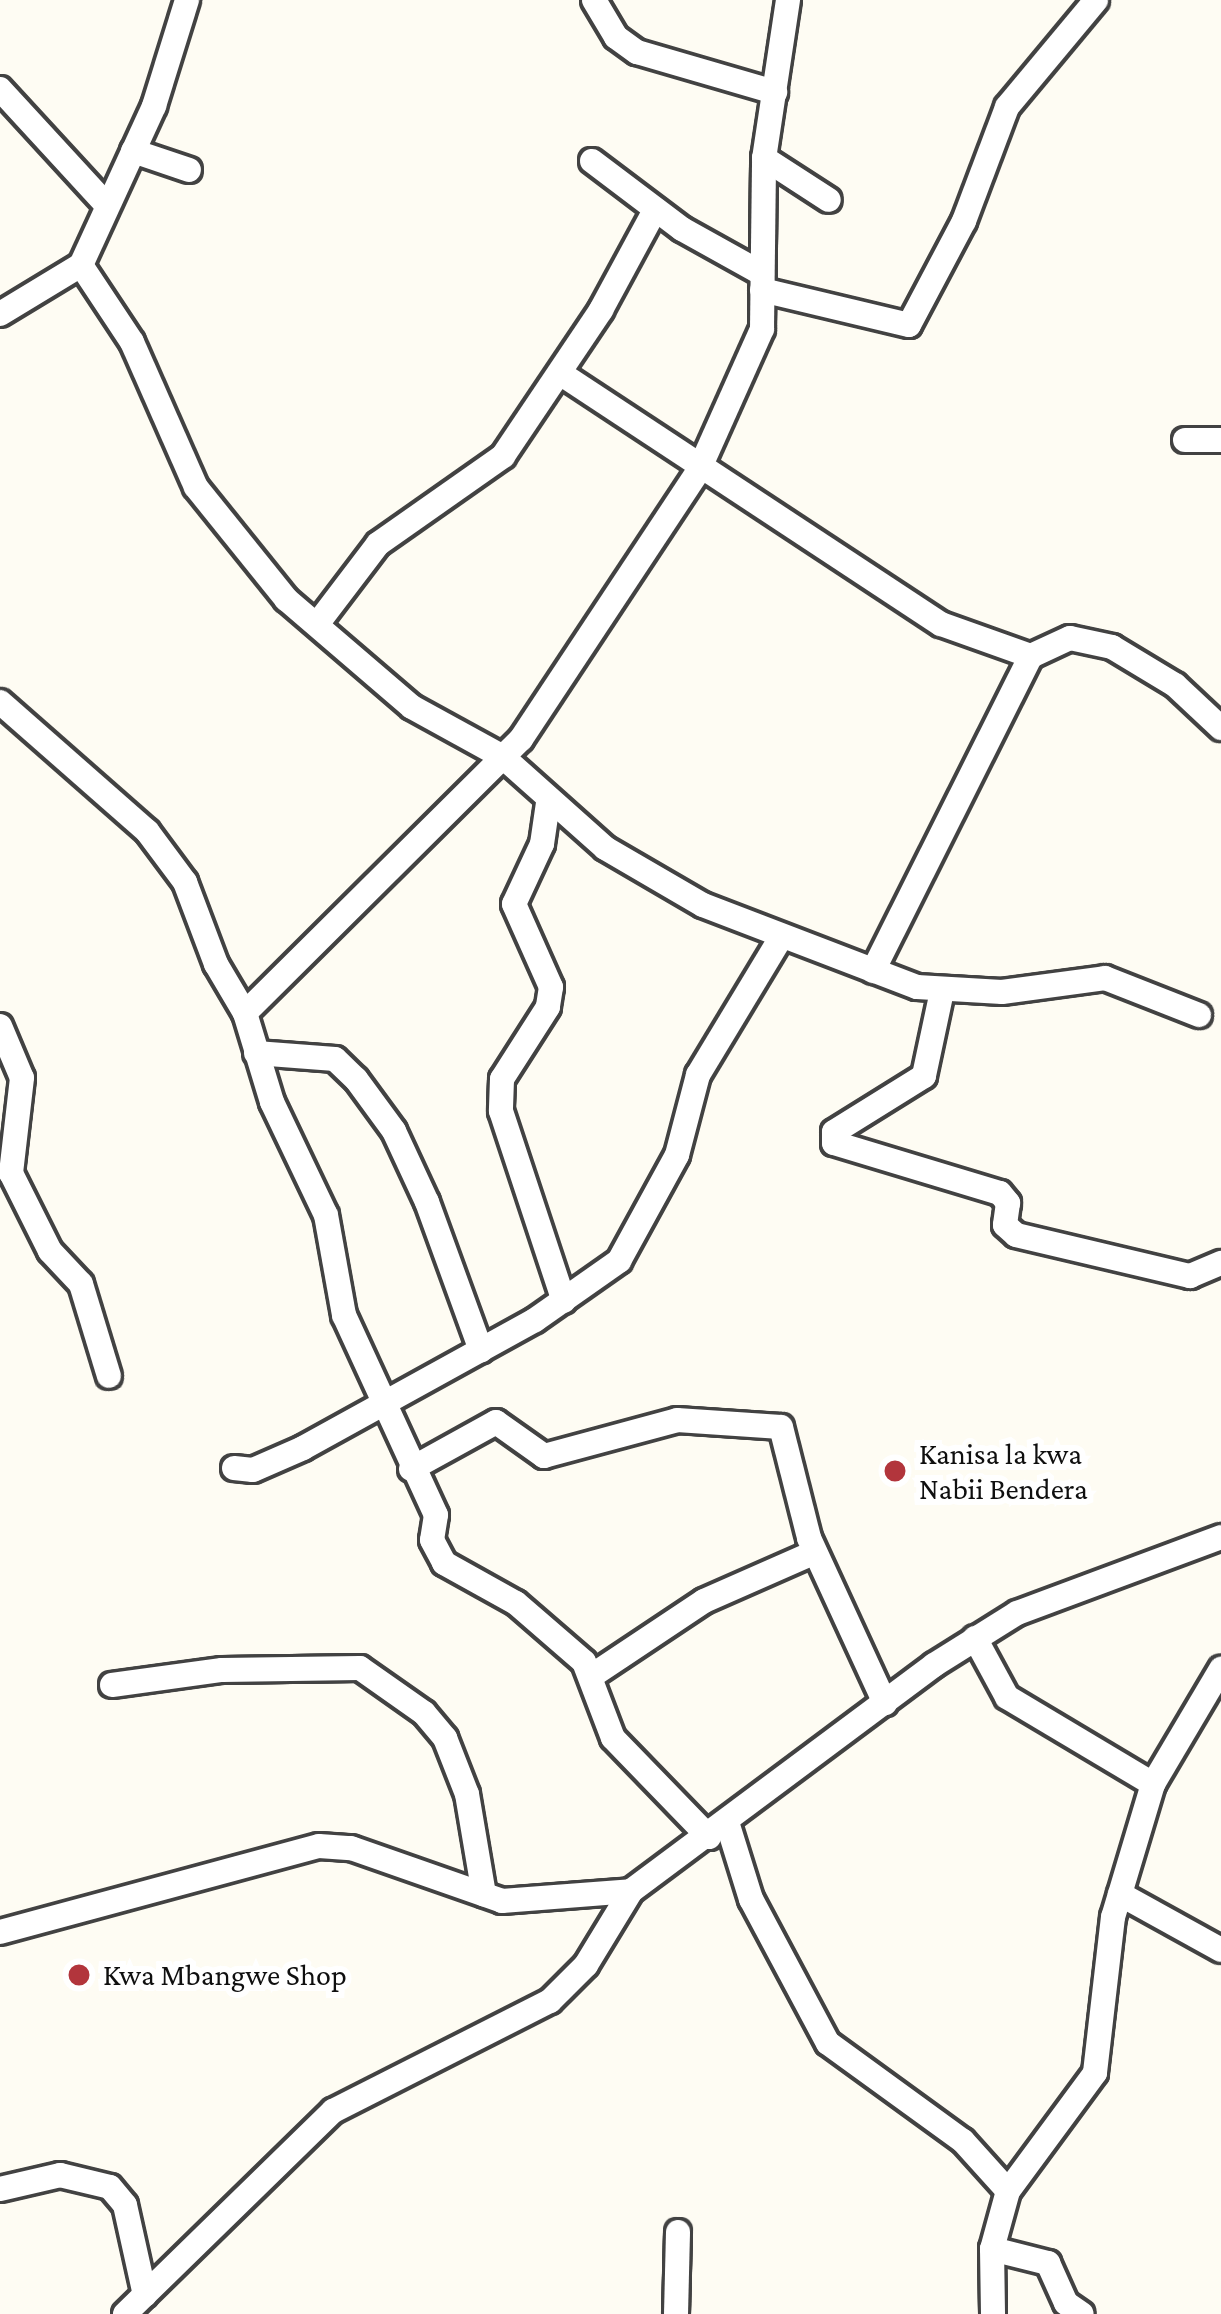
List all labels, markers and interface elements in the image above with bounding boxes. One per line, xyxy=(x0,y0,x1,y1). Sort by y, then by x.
place label: Kanisa la kwa Nabii Bendera xyxy=(919,1436,1088,1506)
marker: Kanisa la kwa Nabii Bendera xyxy=(882,1458,908,1484)
place label: Kwa Mbangwe Shop xyxy=(103,1957,347,1993)
marker: Kwa Mbangwe Shop xyxy=(66,1962,92,1988)

